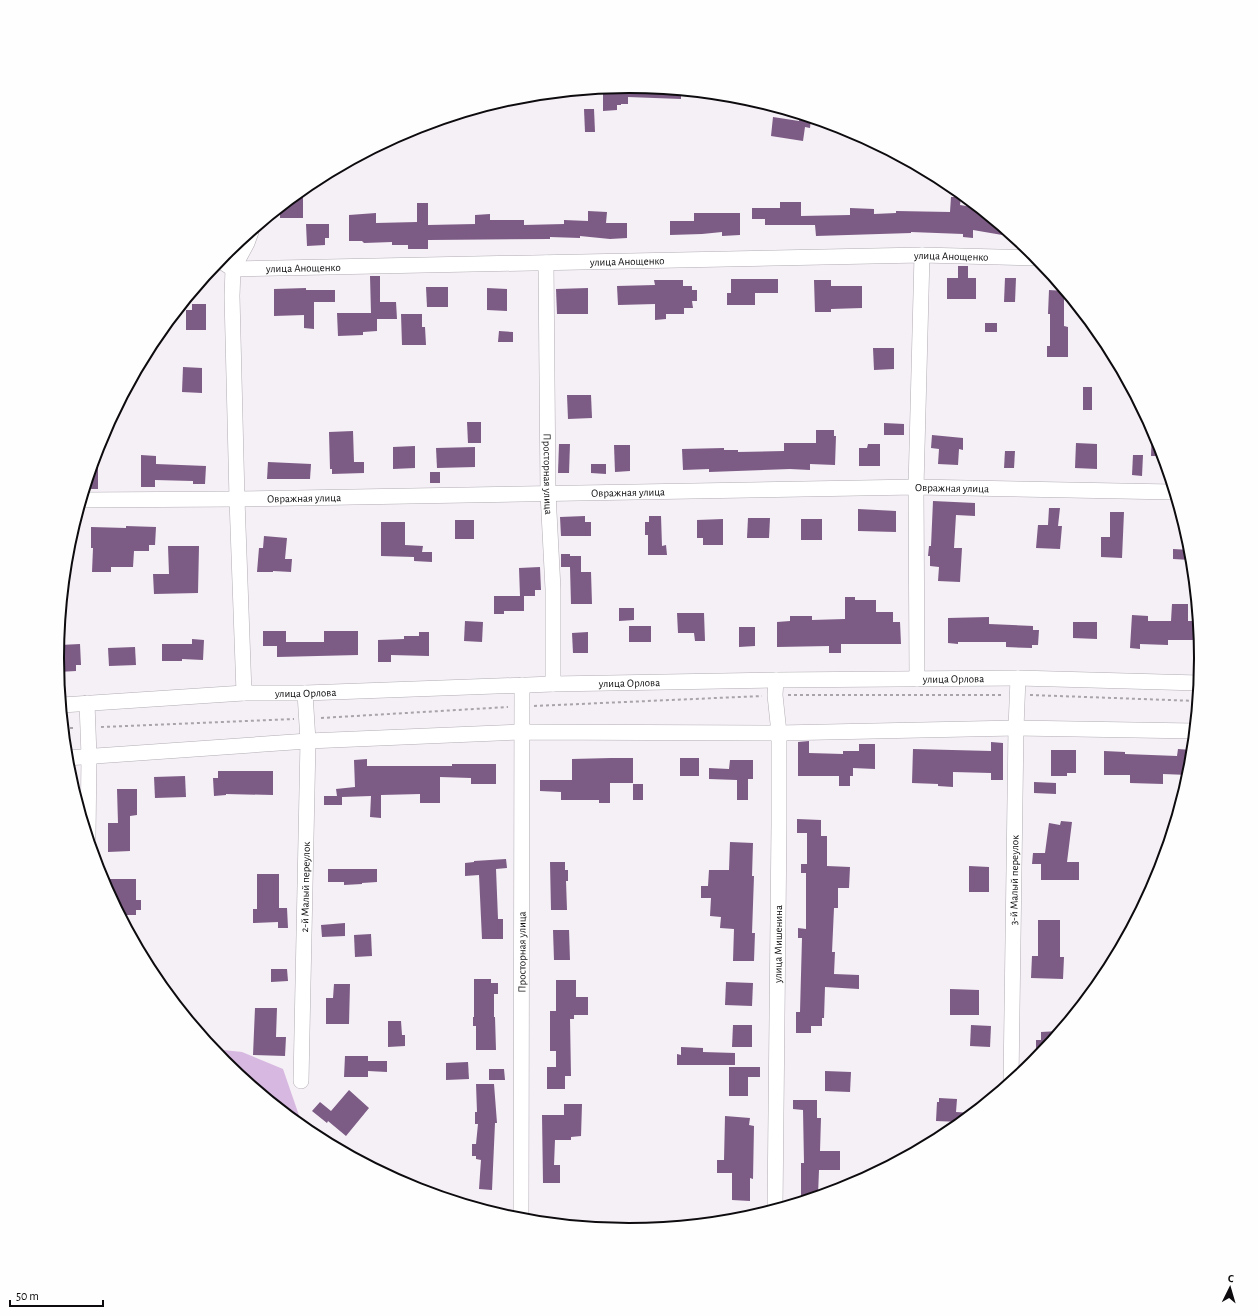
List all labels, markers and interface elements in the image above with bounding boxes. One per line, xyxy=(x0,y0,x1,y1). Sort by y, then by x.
street label: улица Анощенко xyxy=(913,249,989,262)
street label: улица Анощенко xyxy=(589,255,665,267)
street label: улица Анощенко xyxy=(265,261,341,274)
street label: Просторная улица xyxy=(542,433,555,515)
street label: Овражная улица xyxy=(915,481,989,494)
street label: Овражная улица xyxy=(591,486,665,498)
street label: Овражная улица xyxy=(267,492,341,504)
street label: улица Орлова xyxy=(922,673,984,684)
street label: улица Орлова xyxy=(598,677,660,689)
street label: улица Орлова xyxy=(274,686,337,699)
street label: 3-й Малый переулок xyxy=(1008,835,1020,925)
street label: 2-й Малый переулок xyxy=(299,842,311,933)
street label: улица Мишенина xyxy=(772,905,784,984)
street label: Просторная улица xyxy=(516,911,527,993)
north arrow xyxy=(1210,1268,1250,1308)
text: С xyxy=(1227,1273,1234,1284)
scale bar xyxy=(10,1282,103,1308)
text: 50 m xyxy=(16,1290,39,1302)

